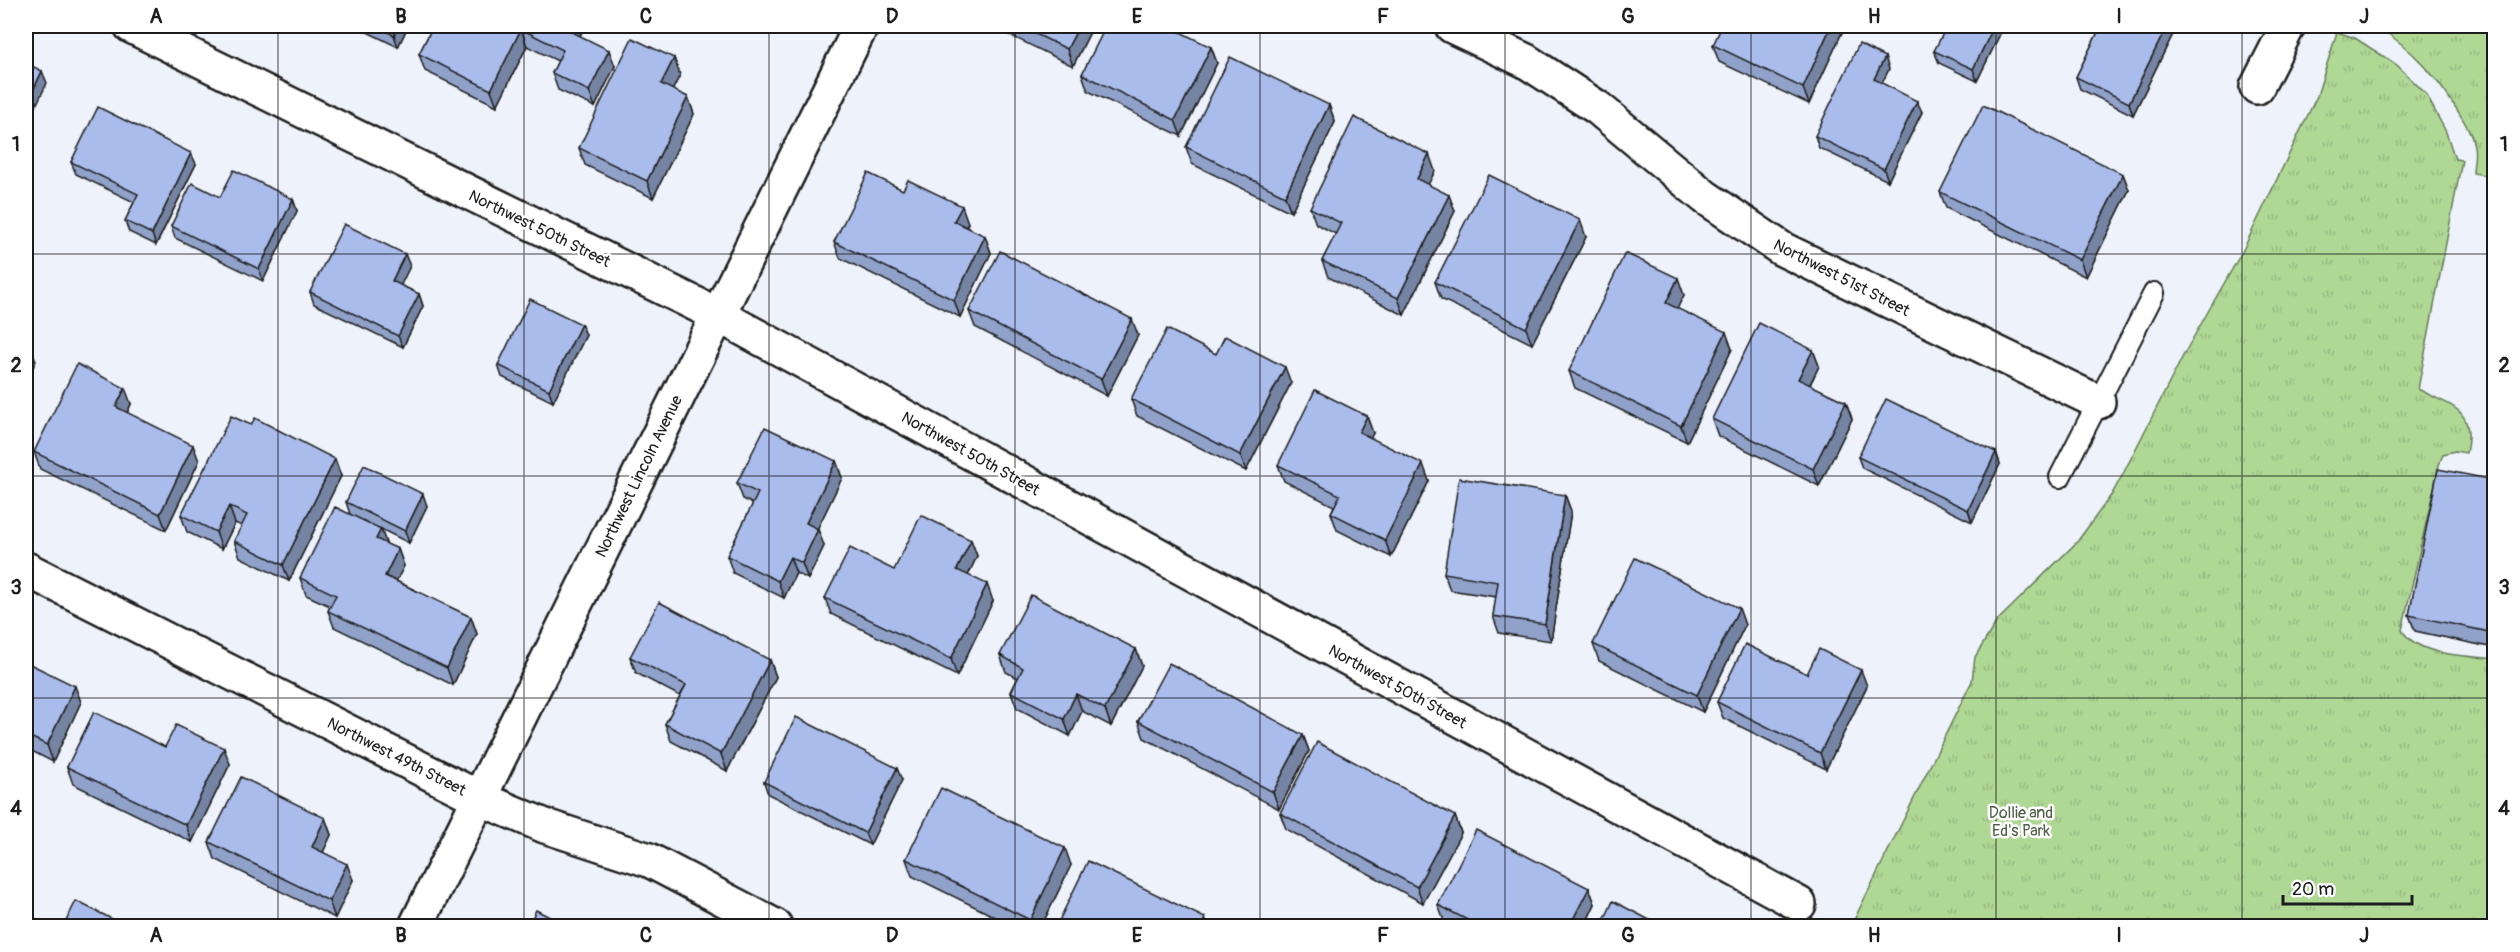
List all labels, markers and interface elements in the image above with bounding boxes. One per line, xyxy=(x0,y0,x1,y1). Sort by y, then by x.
text: A xyxy=(150,4,163,29)
text: B xyxy=(395,4,407,29)
text: C xyxy=(640,4,652,29)
text: D xyxy=(886,4,899,29)
text: E xyxy=(1132,4,1143,29)
text: F xyxy=(1377,4,1389,29)
text: G xyxy=(1621,4,1635,29)
text: H xyxy=(1868,4,1881,29)
text: I xyxy=(2116,4,2122,29)
text: J xyxy=(2359,4,2369,29)
text: 1 xyxy=(12,132,20,157)
text: 1 xyxy=(2500,132,2508,157)
street label: Northwest 50th Street xyxy=(465,186,614,272)
street label: Northwest 51st Street xyxy=(1770,235,1913,321)
text: 2 xyxy=(10,353,22,378)
text: 2 xyxy=(2498,353,2510,378)
street label: Northwest Lincoln Avenue xyxy=(591,392,687,561)
street label: Northwest 50th Street xyxy=(898,407,1044,501)
text: 3 xyxy=(10,575,22,600)
text: 3 xyxy=(2498,575,2510,600)
street label: Northwest 50th Street xyxy=(1325,640,1471,734)
street label: Northwest 49th Street xyxy=(324,713,470,801)
text: 4 xyxy=(10,796,22,821)
text: 4 xyxy=(2498,796,2510,821)
park label: Dollie and Ed's Park xyxy=(1989,803,2053,841)
scale bar xyxy=(2283,868,2412,906)
text: 20 m xyxy=(2292,878,2334,901)
text: A xyxy=(150,923,163,948)
text: B xyxy=(395,923,407,948)
text: C xyxy=(640,923,652,948)
text: D xyxy=(886,923,899,948)
text: E xyxy=(1132,923,1143,948)
text: F xyxy=(1377,923,1389,948)
text: G xyxy=(1621,923,1635,948)
text: H xyxy=(1868,923,1881,948)
text: I xyxy=(2116,923,2122,948)
text: J xyxy=(2359,923,2369,948)

